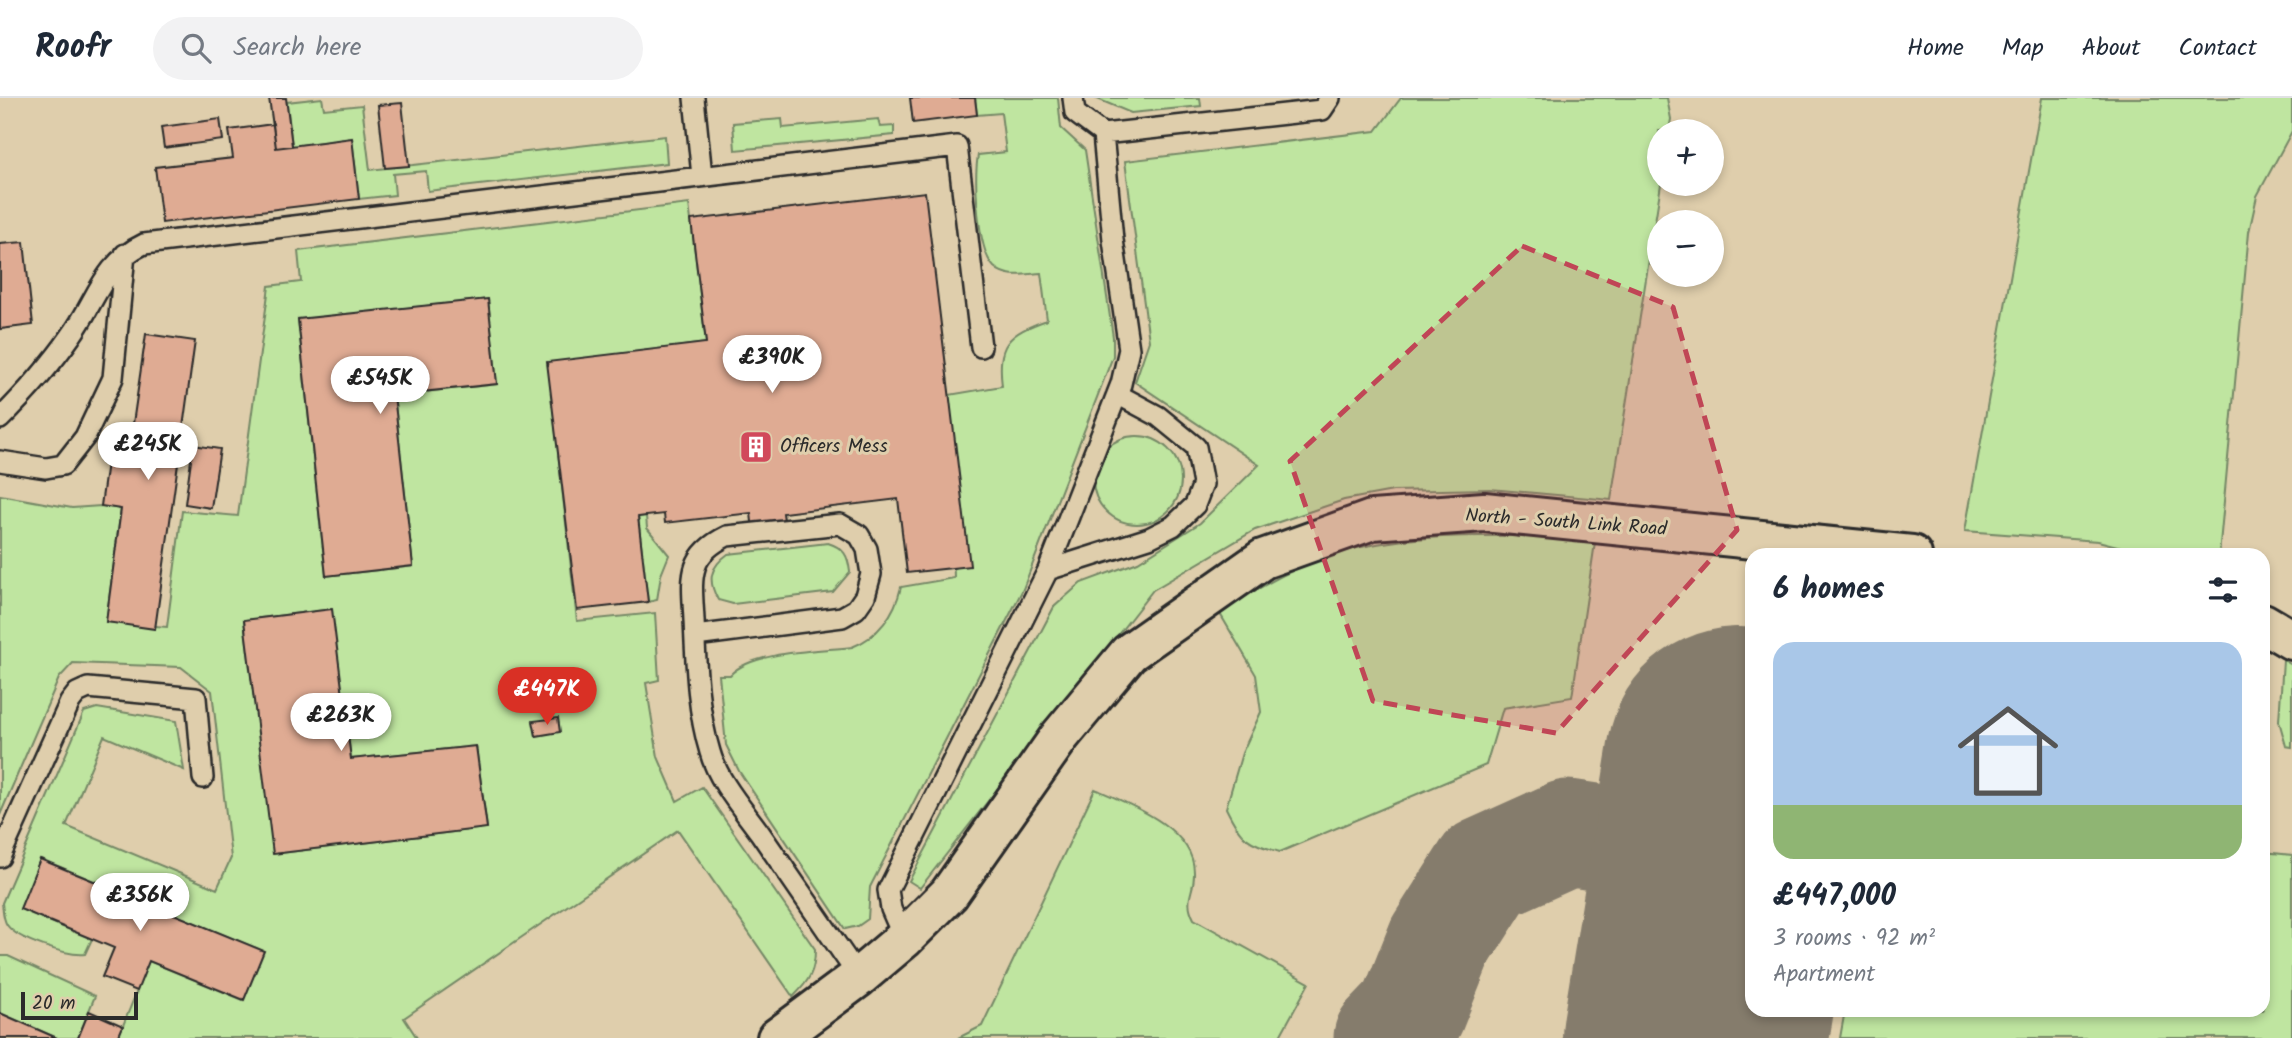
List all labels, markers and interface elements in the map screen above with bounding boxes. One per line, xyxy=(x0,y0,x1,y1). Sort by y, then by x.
search box xyxy=(153,17,643,80)
text: Roofr xyxy=(35,22,111,75)
text: Search here xyxy=(233,27,361,69)
icon: search xyxy=(177,29,215,67)
text: Home xyxy=(1907,29,1964,68)
text: Map xyxy=(2002,29,2044,68)
text: About xyxy=(2082,29,2140,68)
text: Contact xyxy=(2178,29,2257,68)
map controls xyxy=(1647,119,1724,287)
button: + xyxy=(1647,119,1724,196)
button: − xyxy=(1647,210,1724,287)
pin: £390K xyxy=(723,336,821,395)
text: £390K xyxy=(739,340,805,376)
pin: £545K xyxy=(331,356,429,416)
text: £545K xyxy=(347,361,413,397)
pin: £245K xyxy=(99,422,197,482)
text: £245K xyxy=(114,427,182,463)
building icon: Officers Mess xyxy=(737,428,775,466)
place label: Officers Mess xyxy=(780,432,888,462)
street label: North - South Link Road xyxy=(1464,501,1668,545)
text: 6 homes xyxy=(1773,566,1885,614)
icon: filters xyxy=(2204,571,2242,609)
pin: £447K xyxy=(498,668,596,727)
text: £447K xyxy=(514,672,580,708)
icon: home xyxy=(1945,688,2071,814)
pin: £263K xyxy=(292,694,390,753)
text: £263K xyxy=(306,698,376,734)
text: £447,000 xyxy=(1773,873,1896,921)
pin: £356K xyxy=(91,874,189,933)
text: £356K xyxy=(106,878,174,914)
text: 3 rooms · 92 m² xyxy=(1773,921,1935,957)
text: Apartment xyxy=(1773,957,1875,993)
scale bar xyxy=(21,989,138,1021)
text: 20 m xyxy=(32,989,75,1019)

